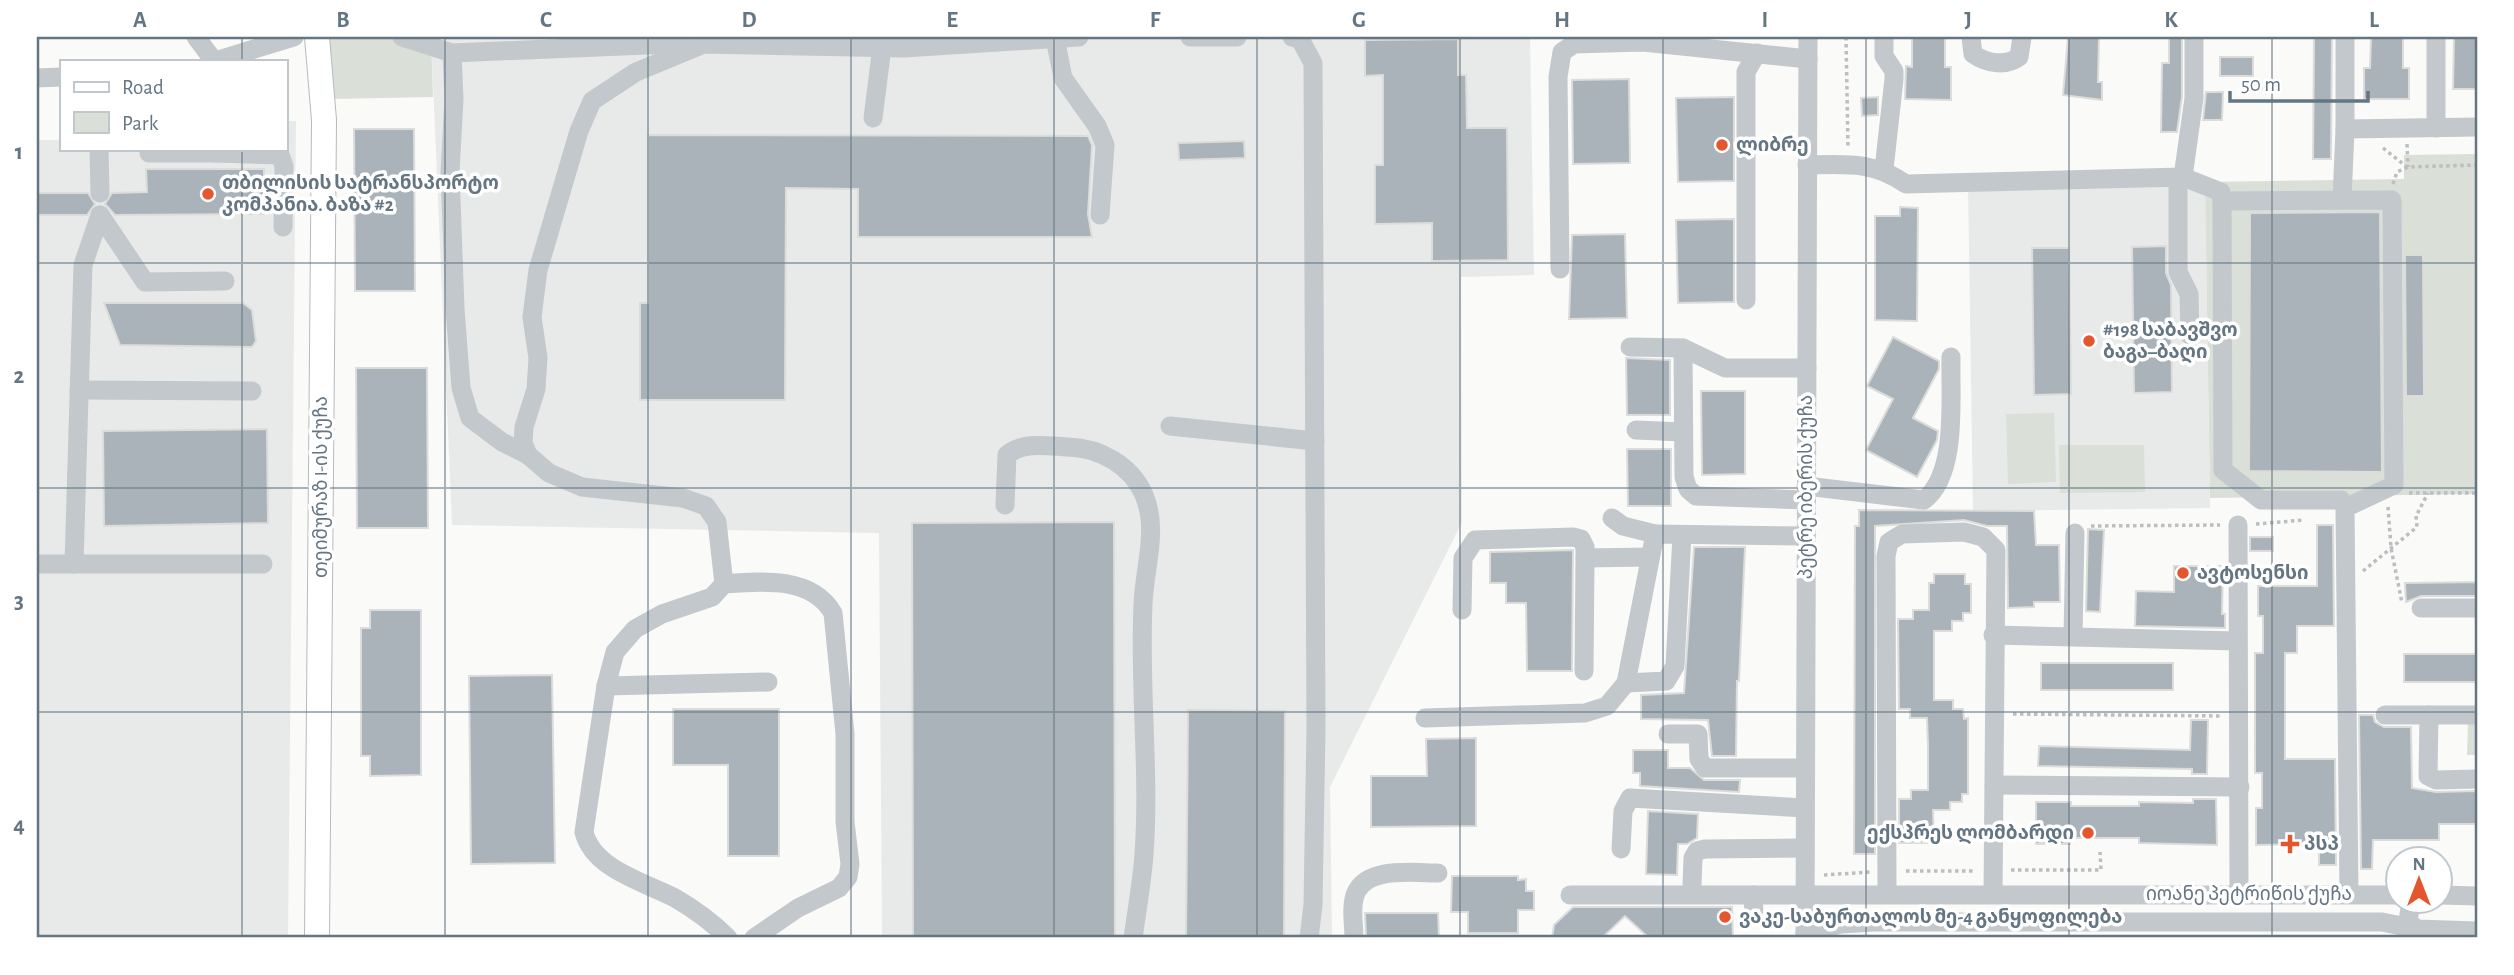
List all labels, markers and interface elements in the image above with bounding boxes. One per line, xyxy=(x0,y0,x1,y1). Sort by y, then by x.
text: A xyxy=(133,9,147,32)
text: B xyxy=(336,9,350,32)
text: C xyxy=(540,9,552,32)
text: D xyxy=(741,9,757,32)
text: E xyxy=(946,9,958,32)
text: F xyxy=(1150,9,1161,32)
text: G xyxy=(1352,9,1366,32)
text: H xyxy=(1554,9,1570,32)
text: I xyxy=(1762,9,1768,32)
text: J xyxy=(1964,9,1972,32)
text: K xyxy=(2164,9,2178,32)
text: L xyxy=(2369,9,2379,32)
legend xyxy=(60,60,287,150)
scale bar xyxy=(2230,60,2369,104)
text: 50 m xyxy=(2241,74,2281,95)
text: Road xyxy=(122,77,164,98)
text: Park xyxy=(122,113,159,134)
place label: ლიბრე xyxy=(1736,135,1809,156)
marker: ლიბრე xyxy=(1714,137,1730,153)
text: 1 xyxy=(15,141,23,164)
place label: თბილისის სატრანსპორტო კომპანია. ბაზა #2 xyxy=(222,173,499,216)
marker: თბილისის სატრანსპორტო კომპანია. ბაზა #2 xyxy=(200,186,216,202)
place label: #198 საბავშვო ბაგა–ბაღი xyxy=(2103,321,2238,364)
marker: #198 საბავშვო ბაგა–ბაღი xyxy=(2081,333,2097,349)
text: 2 xyxy=(14,365,25,388)
street label: პეტრე იბერის ქუჩა xyxy=(1796,395,1817,579)
street label: თეიმურაზ I-ის ქუჩა xyxy=(311,396,332,578)
place label: ავტოსენსი xyxy=(2197,564,2309,584)
marker: ავტოსენსი xyxy=(2175,565,2191,581)
text: 3 xyxy=(14,590,24,613)
text: 4 xyxy=(13,814,25,837)
place label: ექსპრეს ლომბარდი xyxy=(1867,823,2074,845)
marker: ექსპრეს ლომბარდი xyxy=(2080,825,2096,841)
place label: პსპ xyxy=(2304,835,2339,854)
marker: პსპ xyxy=(2282,836,2298,852)
north arrow xyxy=(2384,846,2454,916)
text: N xyxy=(2412,855,2426,874)
street label: იოანე პეტრიწის ქუჩა xyxy=(2146,884,2352,905)
place label: ვაკე-საბურთალოს მე-4 განყოფილება xyxy=(1739,907,2122,928)
marker: ვაკე-საბურთალოს მე-4 განყოფილება xyxy=(1717,909,1733,925)

